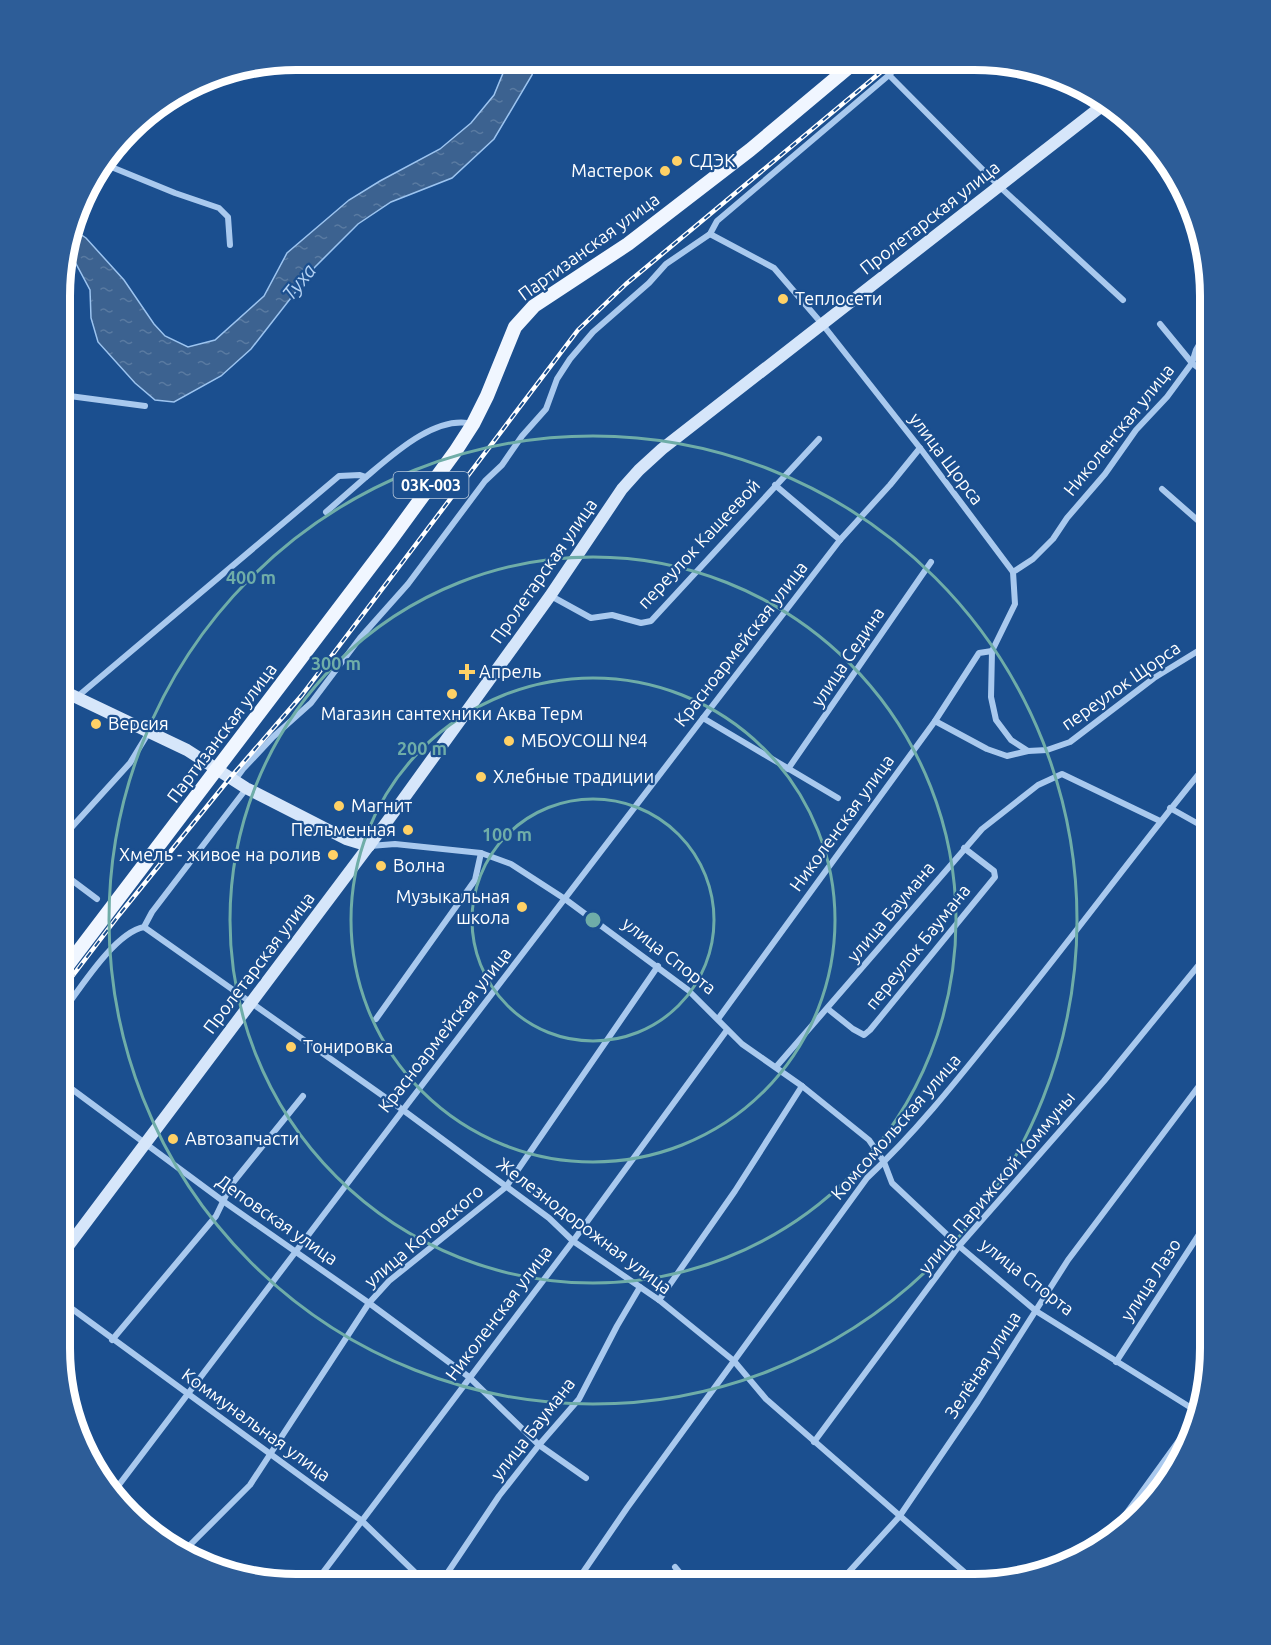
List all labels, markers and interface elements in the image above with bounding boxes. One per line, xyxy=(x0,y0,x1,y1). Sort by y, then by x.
place label: СДЭК xyxy=(689,150,735,170)
marker: СДЭК xyxy=(670,154,684,168)
street label: Пролетарская улица xyxy=(856,156,1003,278)
place label: Мастерок xyxy=(571,160,653,180)
marker: Мастерок xyxy=(658,164,672,178)
street label: Партизанская улица xyxy=(514,188,663,304)
water label: Туха xyxy=(277,259,320,305)
place label: Теплосети xyxy=(795,288,883,308)
marker: Теплосети xyxy=(776,292,790,306)
street label: Николенская улица xyxy=(1059,360,1177,499)
street label: улица Щорса xyxy=(906,409,988,508)
road number: 03К-003 xyxy=(394,472,468,498)
street label: переулок Кащеевой xyxy=(633,475,763,612)
street label: Пролетарская улица xyxy=(486,494,601,646)
street label: Красноармейская улица xyxy=(670,557,811,730)
text: 400 m xyxy=(226,567,276,587)
street label: улица Седина xyxy=(807,603,888,710)
street label: переулок Щорса xyxy=(1057,637,1184,734)
text: 300 m xyxy=(311,653,361,673)
street label: Партизанская улица xyxy=(162,659,280,806)
place label: Апрель xyxy=(479,661,541,681)
marker: Апрель xyxy=(460,665,474,679)
marker: Магазин сантехники Аква Терм xyxy=(445,687,459,701)
place label: Магазин сантехники Аква Терм xyxy=(321,703,583,723)
place label: Версия xyxy=(108,713,169,733)
marker: Версия xyxy=(89,717,103,731)
place label: МБОУСОШ №4 xyxy=(521,730,648,750)
marker: МБОУСОШ №4 xyxy=(502,734,516,748)
text: 200 m xyxy=(397,738,447,758)
street label: Николенская улица xyxy=(785,750,897,894)
place label: Хлебные традиции xyxy=(493,766,654,786)
marker: Хлебные традиции xyxy=(474,770,488,784)
place label: Магнит xyxy=(351,795,412,815)
marker: Магнит xyxy=(332,799,346,813)
place label: Пельменная xyxy=(291,819,396,839)
marker: Пельменная xyxy=(401,823,415,837)
text: 100 m xyxy=(482,824,532,844)
place label: Хмель - живое на ролив xyxy=(119,844,321,864)
marker: Хмель - живое на ролив xyxy=(326,848,340,862)
place label: Волна xyxy=(393,855,445,875)
street label: улица Баумана xyxy=(843,857,938,965)
marker: Волна xyxy=(374,859,388,873)
street label: переулок Баумана xyxy=(861,880,974,1013)
place label: Музыкальная школа xyxy=(396,886,510,927)
street label: Пролетарская улица xyxy=(199,888,318,1037)
marker: Музыкальная школа xyxy=(515,900,529,914)
centre of rings xyxy=(583,910,603,930)
street label: улица Спорта xyxy=(619,913,720,998)
street label: Красноармейская улица xyxy=(374,943,515,1116)
place label: Тонировка xyxy=(303,1036,393,1056)
marker: Тонировка xyxy=(284,1040,298,1054)
street label: Комсомольская улица xyxy=(826,1049,964,1203)
street label: улица Парижской Коммуны xyxy=(914,1087,1078,1278)
place label: Автозапчасти xyxy=(185,1128,299,1148)
marker: Автозапчасти xyxy=(166,1132,180,1146)
street label: Железнодорожная улица xyxy=(493,1153,676,1297)
street label: Деповская улица xyxy=(213,1170,342,1268)
street label: улица Котовского xyxy=(360,1180,487,1291)
street label: улица Спорта xyxy=(977,1234,1078,1319)
street label: улица Лазо xyxy=(1116,1234,1184,1324)
street label: Николенская улица xyxy=(441,1241,555,1384)
street label: Зелёная улица xyxy=(940,1307,1024,1422)
street label: Коммунальная улица xyxy=(178,1364,335,1485)
street label: улица Баумана xyxy=(486,1373,578,1484)

